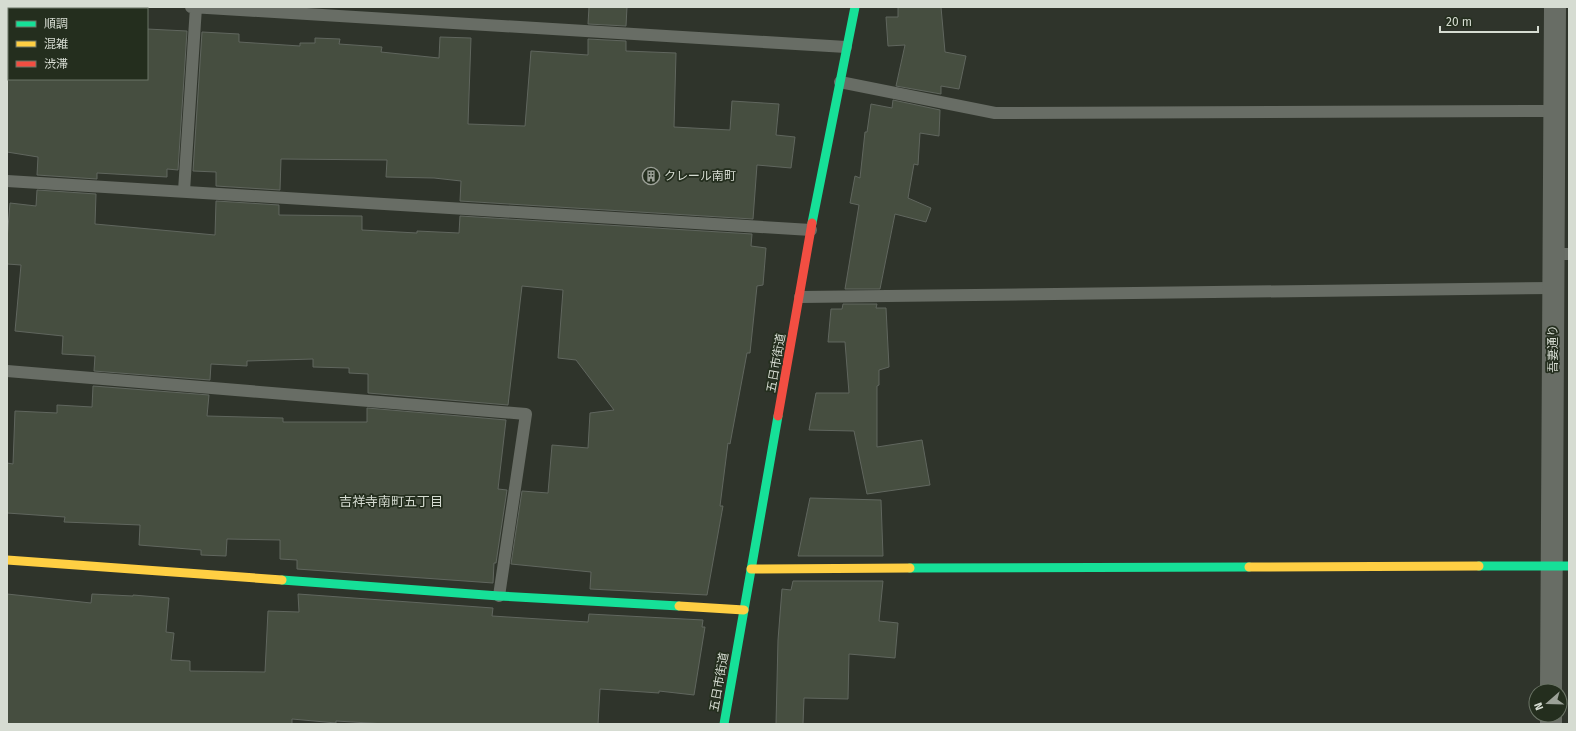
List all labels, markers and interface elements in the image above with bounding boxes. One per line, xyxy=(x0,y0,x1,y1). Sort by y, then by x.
legend xyxy=(8,8,148,80)
scale bar xyxy=(1440,8,1538,34)
text: 20 m xyxy=(1446,15,1472,29)
text: 順調 xyxy=(44,17,68,31)
text: 混雑 xyxy=(44,37,68,51)
text: 渋滞 xyxy=(44,57,68,71)
building icon: クレール南町 xyxy=(641,166,661,186)
place label: クレール南町 xyxy=(664,169,736,183)
street label: 吾妻通り xyxy=(1546,325,1560,373)
street label: 五日市街道 xyxy=(764,332,788,394)
district label: 吉祥寺南町五丁目 xyxy=(339,494,443,509)
street label: 五日市街道 xyxy=(707,651,731,713)
north arrow xyxy=(1528,683,1568,723)
text: N xyxy=(1532,701,1546,712)

